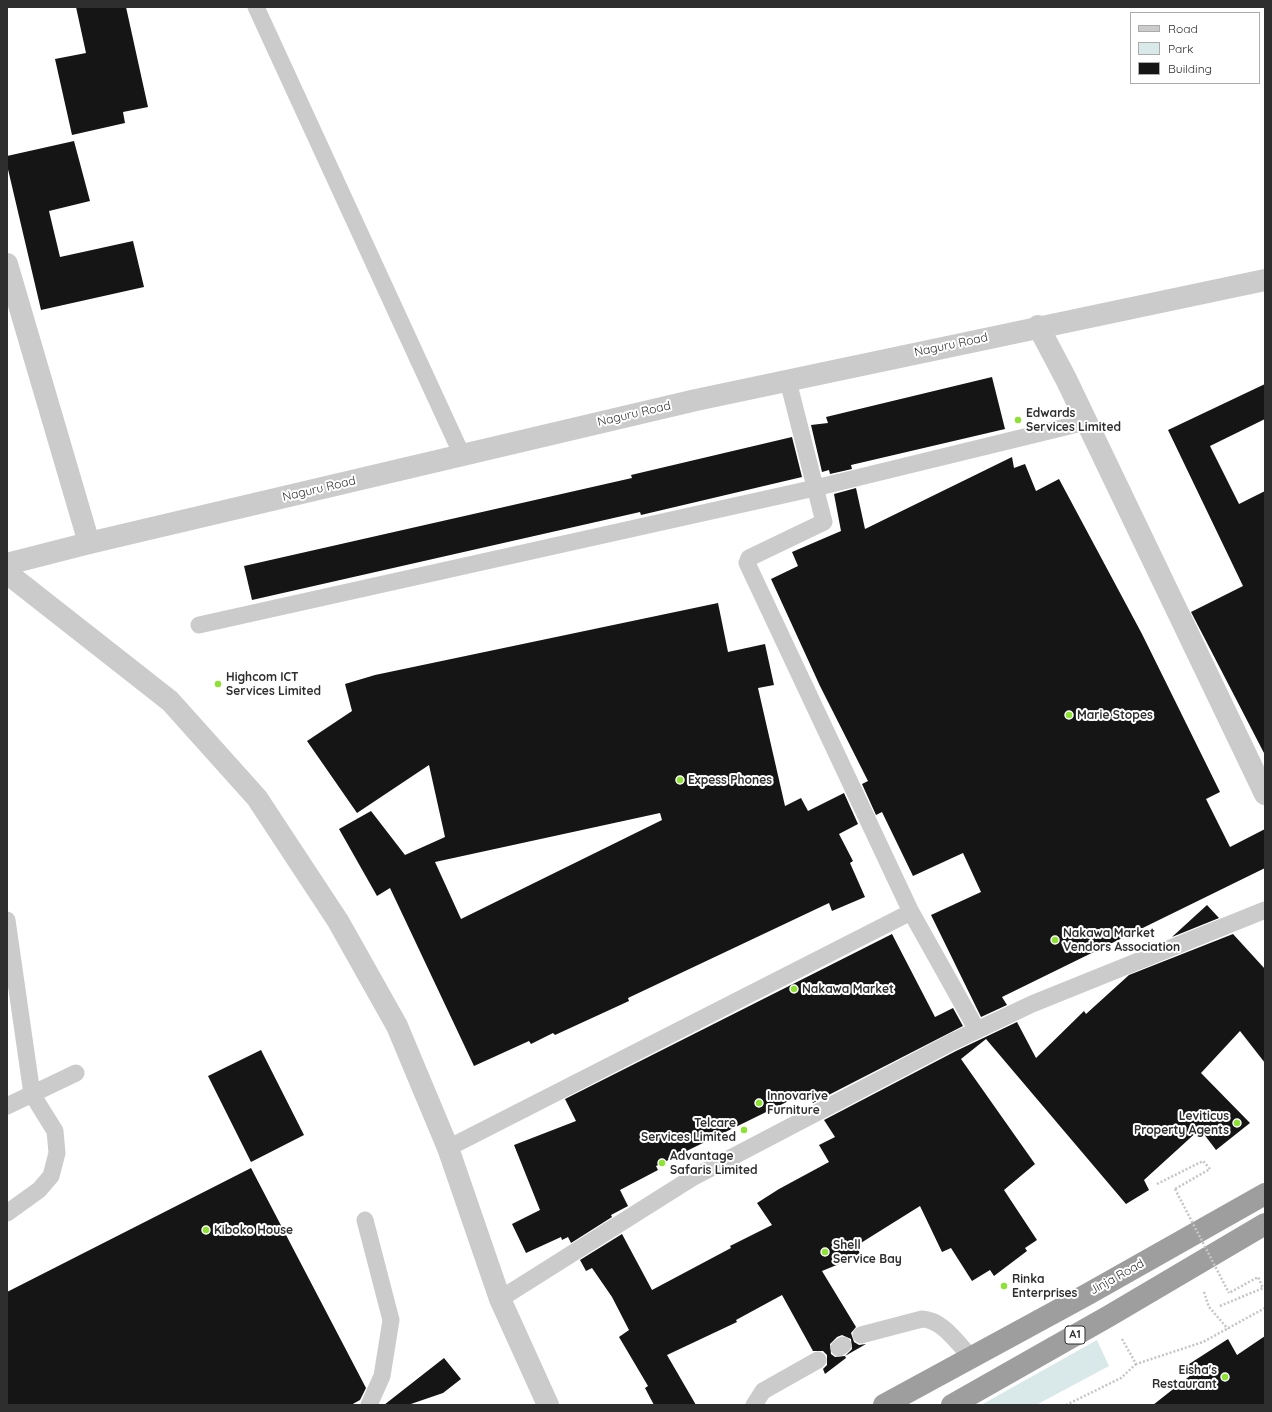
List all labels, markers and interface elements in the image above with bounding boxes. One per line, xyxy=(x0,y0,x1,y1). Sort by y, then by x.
legend xyxy=(1130,12,1260,84)
text: Road xyxy=(1168,21,1198,36)
text: Park xyxy=(1168,41,1193,56)
text: Building xyxy=(1168,61,1212,76)
street label: Naguru Road xyxy=(913,330,989,360)
street label: Naguru Road xyxy=(596,399,672,429)
place label: Edwards Services Limited xyxy=(1026,406,1121,434)
marker: Edwards Services Limited xyxy=(1013,415,1023,425)
street label: Naguru Road xyxy=(281,474,357,504)
place label: Highcom ICT Services Limited xyxy=(226,670,321,698)
marker: Highcom ICT Services Limited xyxy=(213,679,223,689)
place label: Marie Stopes xyxy=(1077,708,1153,722)
marker: Marie Stopes xyxy=(1064,710,1074,720)
place label: Expess Phones xyxy=(688,773,772,787)
marker: Expess Phones xyxy=(675,775,685,785)
place label: Nakawa Market Vendors Association xyxy=(1063,926,1180,954)
marker: Nakawa Market Vendors Association xyxy=(1050,935,1060,945)
place label: Nakawa Market xyxy=(802,982,894,996)
marker: Nakawa Market xyxy=(789,984,799,994)
place label: Innovarive Furniture xyxy=(767,1089,828,1117)
marker: Innovarive Furniture xyxy=(754,1098,764,1108)
place label: Leviticus Property Agents xyxy=(1134,1109,1229,1137)
place label: Telcare Services Limited xyxy=(641,1116,736,1144)
marker: Leviticus Property Agents xyxy=(1232,1118,1242,1128)
marker: Telcare Services Limited xyxy=(739,1125,749,1135)
place label: Advantage Safaris Limited xyxy=(670,1149,758,1177)
marker: Advantage Safaris Limited xyxy=(657,1158,667,1168)
place label: Kiboko House xyxy=(214,1223,293,1237)
marker: Kiboko House xyxy=(201,1225,211,1235)
place label: Shell Service Bay xyxy=(833,1238,902,1266)
marker: Shell Service Bay xyxy=(820,1247,830,1257)
street label: Jinja Road xyxy=(1087,1256,1147,1298)
place label: Rinka Enterprises xyxy=(1012,1272,1077,1300)
marker: Rinka Enterprises xyxy=(999,1281,1009,1291)
road number: A1 xyxy=(1065,1326,1085,1344)
place label: Eisha's Restaurant xyxy=(1152,1363,1217,1391)
marker: Eisha's Restaurant xyxy=(1220,1372,1230,1382)

